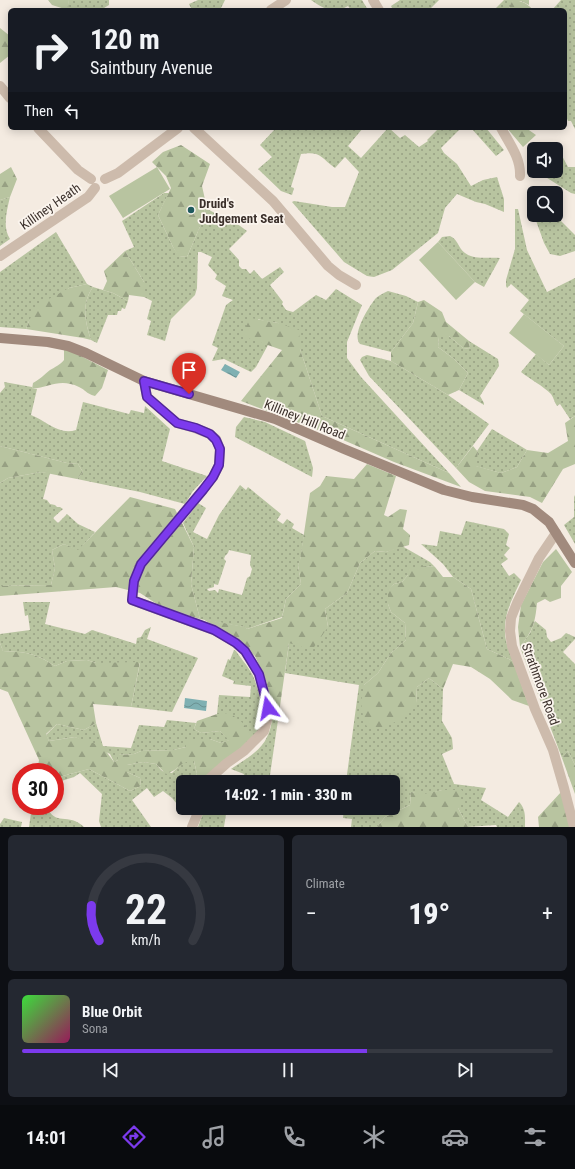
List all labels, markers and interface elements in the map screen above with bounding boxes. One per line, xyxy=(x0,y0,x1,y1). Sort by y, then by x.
text: 120 m xyxy=(90,23,160,56)
icon: right xyxy=(24,24,76,76)
text: Saintbury Avenue xyxy=(90,57,213,78)
icon: left xyxy=(61,100,83,122)
text: Then xyxy=(24,102,53,120)
map controls xyxy=(527,142,563,222)
button: sound xyxy=(527,142,563,178)
street label: Killiney Heath xyxy=(17,180,83,233)
button: search xyxy=(527,186,563,222)
place label: Druid's Judgement Seat xyxy=(199,196,284,226)
marker: Druid's Judgement Seat xyxy=(186,205,196,215)
pin xyxy=(172,353,206,394)
icon: arrive xyxy=(178,359,200,381)
street label: Killiney Hill Road xyxy=(262,396,347,442)
street label: Strathmore Road xyxy=(519,641,562,727)
position arrow xyxy=(247,687,289,729)
speed limit sign: 30 xyxy=(12,763,64,815)
text: 14:02 · 1 min · 330 m xyxy=(224,786,352,804)
text: Climate xyxy=(306,876,345,891)
text: 22 xyxy=(125,885,167,934)
text: 19° xyxy=(408,896,450,931)
text: − xyxy=(306,901,317,926)
text: + xyxy=(542,901,553,926)
text: km/h xyxy=(131,932,160,948)
text: Blue Orbit xyxy=(82,1003,142,1021)
text: Sona xyxy=(82,1021,108,1036)
icon: previous xyxy=(100,1059,122,1081)
icon: pause xyxy=(277,1059,299,1081)
icon: next xyxy=(454,1059,476,1081)
icon: directions xyxy=(120,1123,148,1151)
icon: music xyxy=(200,1123,228,1151)
icon: phone xyxy=(280,1123,308,1151)
icon: climate xyxy=(360,1123,388,1151)
icon: car xyxy=(441,1123,469,1151)
icon: filters xyxy=(521,1123,549,1151)
text: 14:01 xyxy=(26,1127,67,1148)

